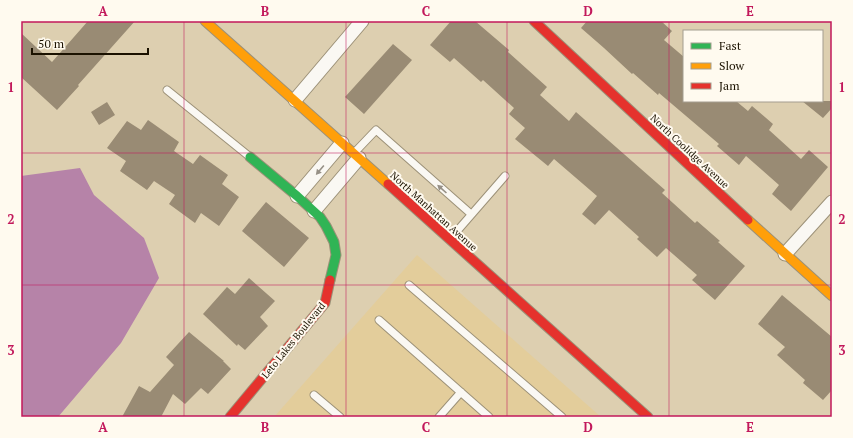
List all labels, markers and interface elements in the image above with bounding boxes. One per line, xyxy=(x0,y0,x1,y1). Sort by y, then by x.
text: A xyxy=(98,2,108,20)
text: B xyxy=(261,2,269,20)
text: C xyxy=(422,2,430,20)
text: D xyxy=(583,2,593,20)
text: E xyxy=(746,2,754,20)
scale bar xyxy=(32,30,148,56)
legend xyxy=(683,30,823,102)
text: 50 m xyxy=(38,36,65,51)
text: Fast xyxy=(719,38,742,53)
text: Slow xyxy=(719,58,745,73)
text: 1 xyxy=(7,78,15,96)
text: Jam xyxy=(719,78,740,93)
text: 1 xyxy=(838,78,846,96)
street label: North Coolidge Avenue xyxy=(648,112,732,191)
one-way arrow xyxy=(315,164,324,175)
street label: North Manhattan Avenue xyxy=(387,169,480,254)
one-way arrow xyxy=(437,184,447,193)
text: 2 xyxy=(7,210,15,228)
text: 2 xyxy=(838,210,846,228)
street label: Leto Lakes Boulevard xyxy=(259,299,328,381)
text: 3 xyxy=(7,341,15,359)
text: 3 xyxy=(838,341,846,359)
text: A xyxy=(98,418,108,436)
text: B xyxy=(261,418,269,436)
text: C xyxy=(422,418,430,436)
text: D xyxy=(583,418,593,436)
text: E xyxy=(746,418,754,436)

